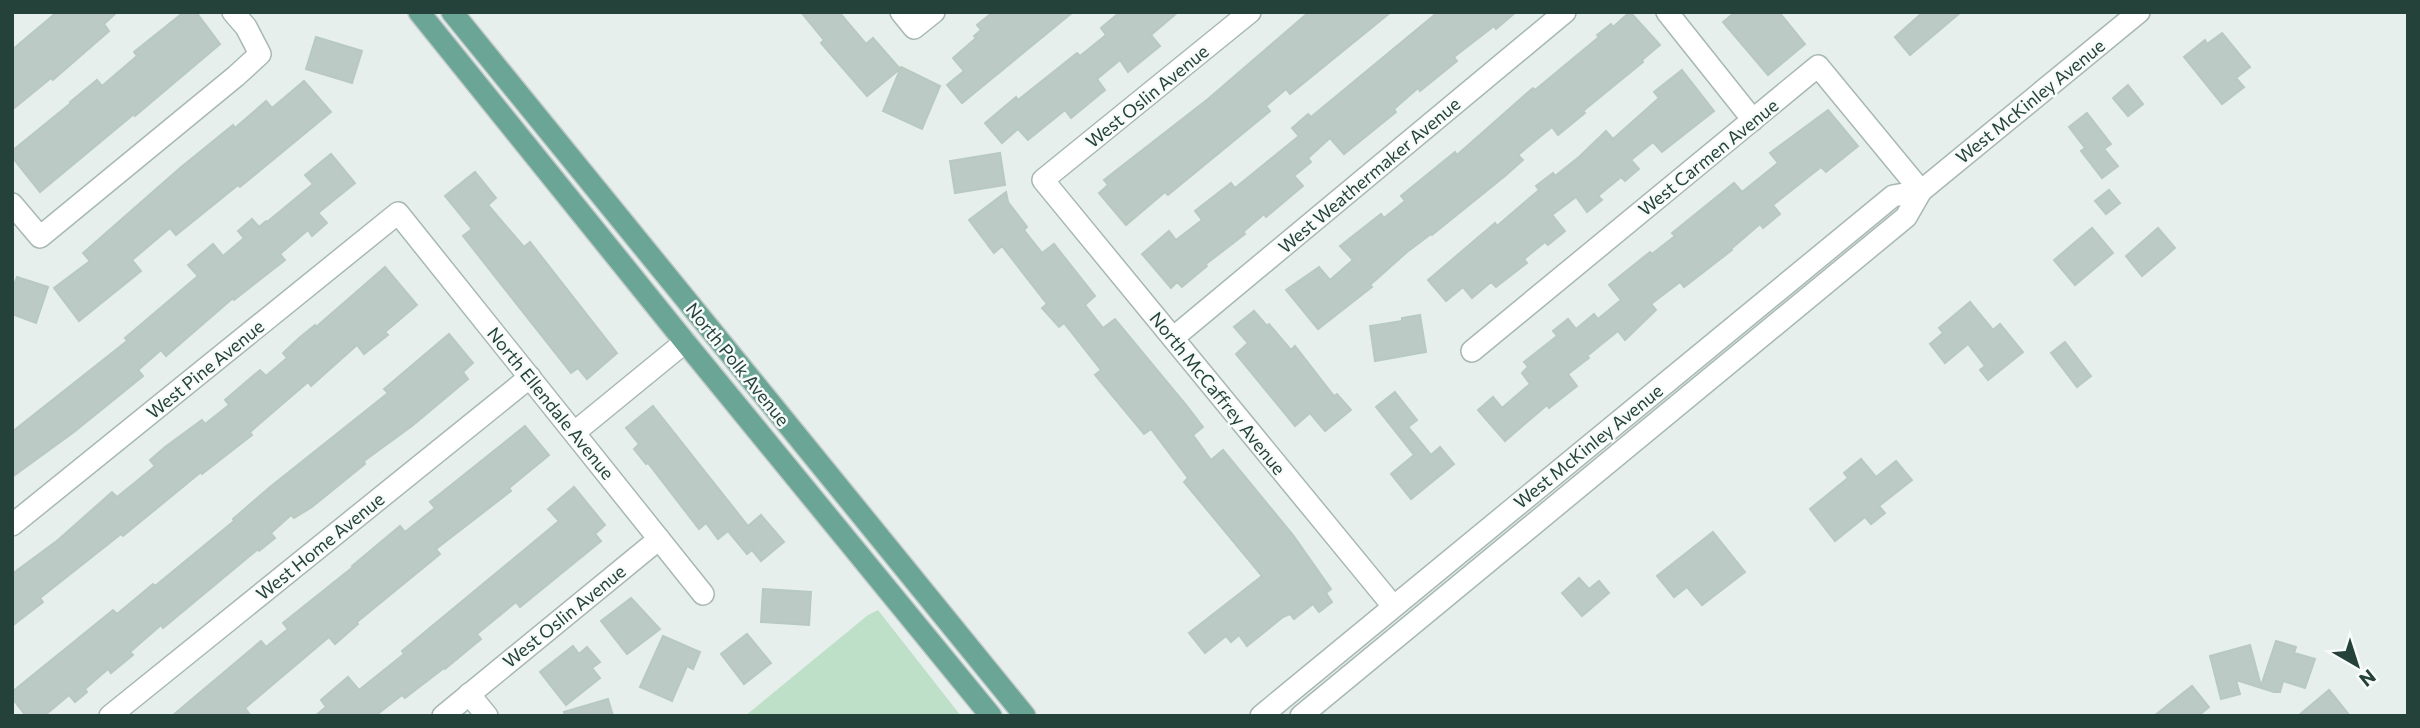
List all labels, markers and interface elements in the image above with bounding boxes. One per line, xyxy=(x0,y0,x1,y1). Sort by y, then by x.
street label: West McKinley Avenue xyxy=(1951,34,2109,168)
street label: West Oslin Avenue xyxy=(1081,40,1213,152)
street label: West Weathermaker Avenue xyxy=(1274,92,1464,258)
street label: West Carmen Avenue xyxy=(1634,94,1782,220)
street label: North Polk Avenue xyxy=(682,298,794,430)
street label: North McCaffrey Avenue xyxy=(1146,307,1290,479)
street label: West Pine Avenue xyxy=(142,315,268,423)
street label: North Ellendale Avenue xyxy=(483,322,619,484)
street label: West McKinley Avenue xyxy=(1509,379,1667,513)
street label: West Home Avenue xyxy=(252,488,388,604)
street label: West Oslin Avenue xyxy=(498,560,630,672)
north arrow xyxy=(2322,630,2392,700)
text: N xyxy=(2355,665,2381,692)

